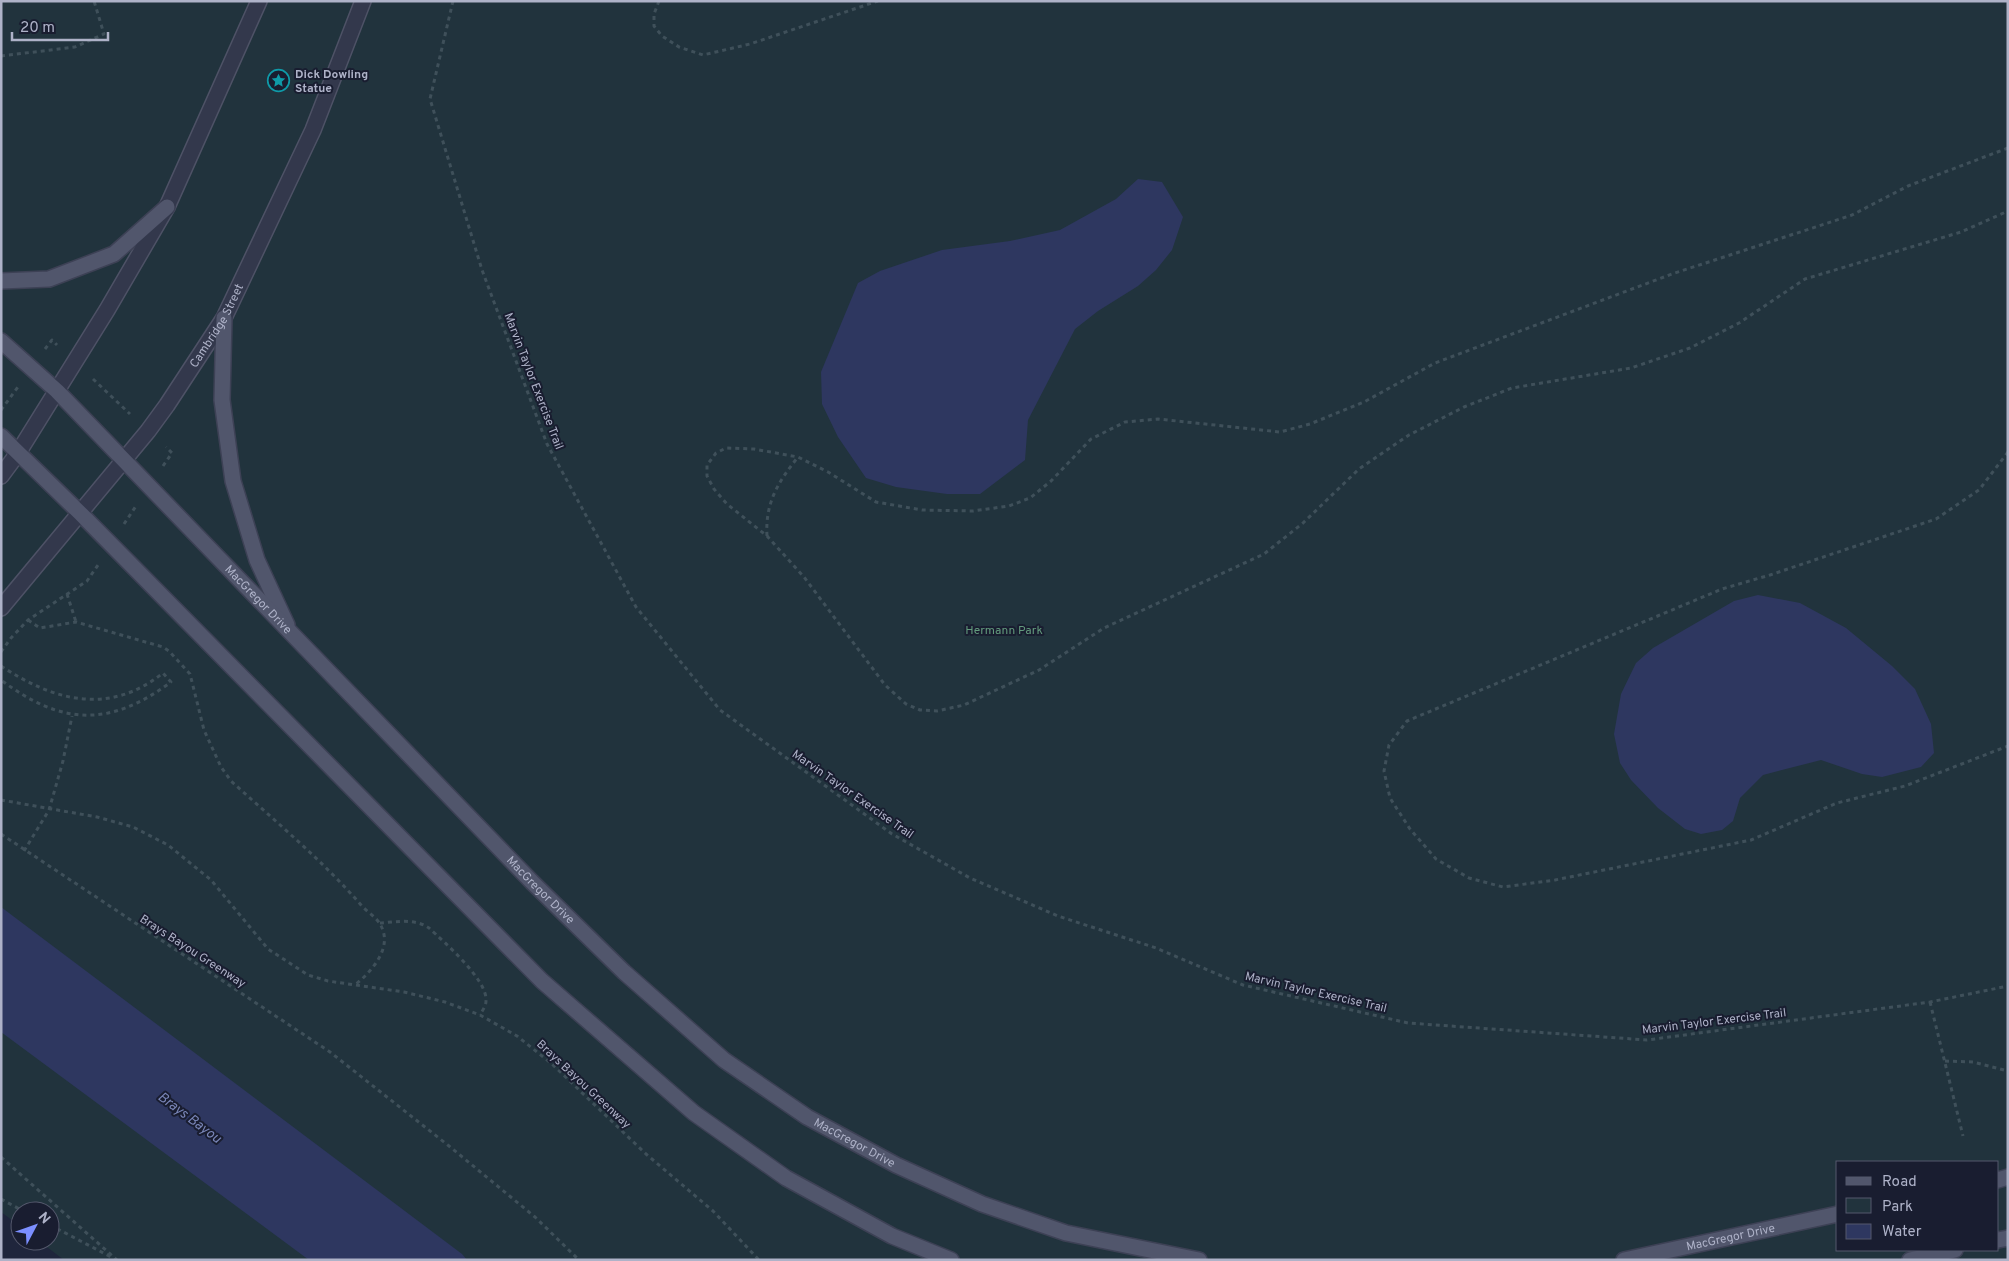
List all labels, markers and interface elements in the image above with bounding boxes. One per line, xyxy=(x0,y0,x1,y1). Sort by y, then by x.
scale bar xyxy=(12,10,109,42)
text: 20 m xyxy=(20,19,55,38)
place label: Dick Dowling Statue xyxy=(295,67,368,97)
place icon: Dick Dowling Statue xyxy=(267,69,291,93)
street label: Cambridge Street xyxy=(187,282,248,371)
street label: Marvin Taylor Exercise Trail xyxy=(500,311,567,452)
street label: MacGregor Drive xyxy=(221,562,295,638)
park label: Hermann Park xyxy=(965,623,1043,639)
street label: Marvin Taylor Exercise Trail xyxy=(788,747,916,843)
street label: MacGregor Drive xyxy=(502,853,578,928)
street label: Brays Bayou Greenway xyxy=(136,911,249,992)
street label: Marvin Taylor Exercise Trail xyxy=(1243,969,1388,1017)
street label: Marvin Taylor Exercise Trail xyxy=(1641,1005,1787,1039)
street label: Brays Bayou Greenway xyxy=(533,1037,634,1133)
water label: Brays Bayou xyxy=(154,1089,225,1148)
street label: MacGregor Drive xyxy=(811,1115,898,1172)
legend xyxy=(1836,1161,1999,1251)
text: Road xyxy=(1882,1173,1917,1192)
text: Park xyxy=(1882,1198,1913,1217)
north arrow xyxy=(10,1201,60,1251)
text: N xyxy=(34,1209,53,1228)
street label: MacGregor Drive xyxy=(1685,1221,1777,1255)
text: Water xyxy=(1882,1223,1922,1242)

